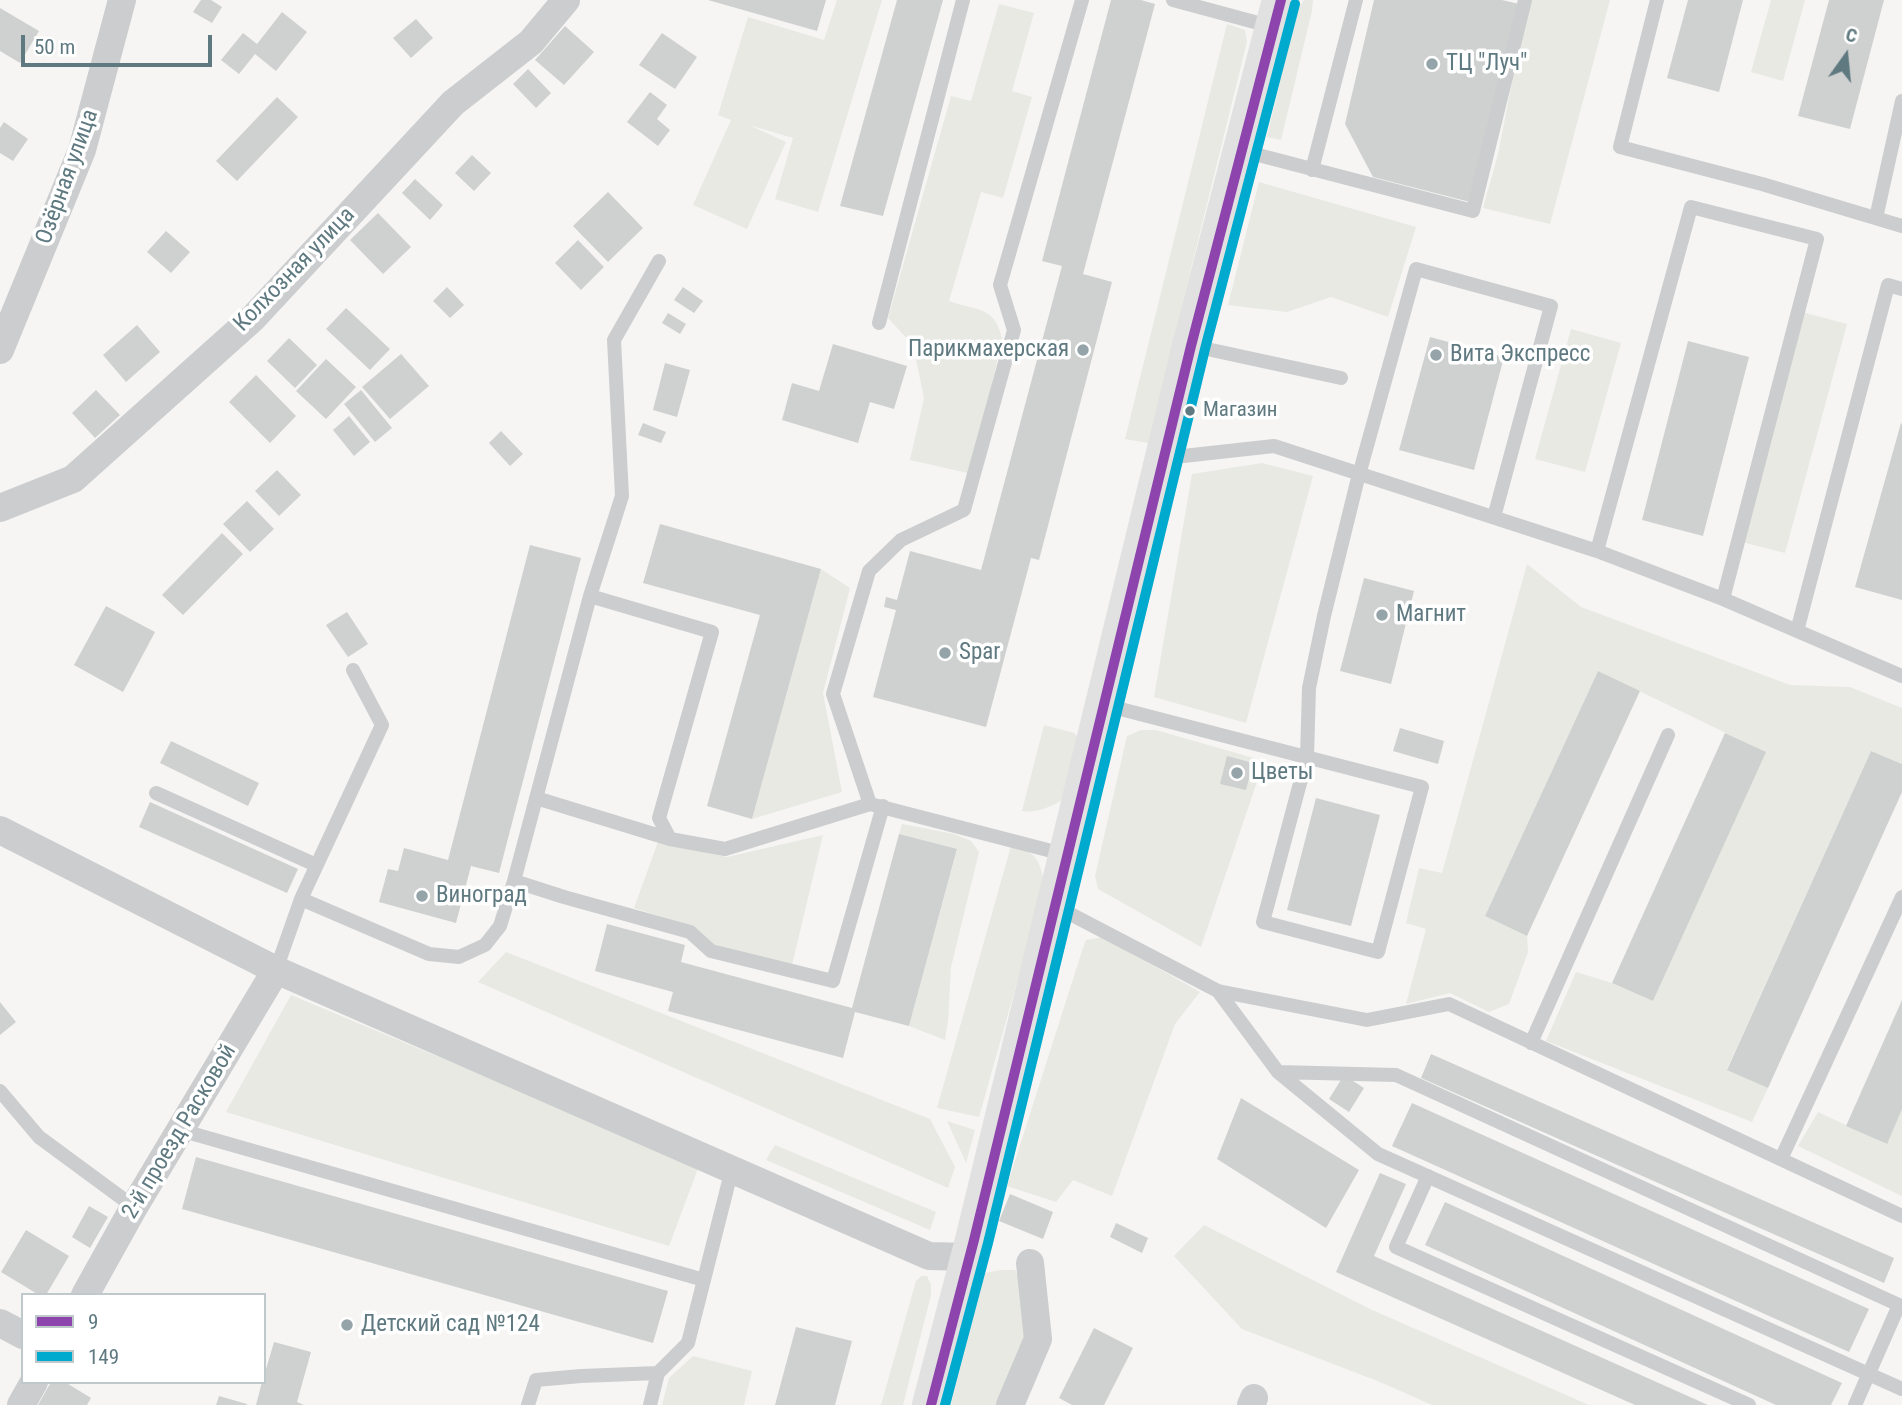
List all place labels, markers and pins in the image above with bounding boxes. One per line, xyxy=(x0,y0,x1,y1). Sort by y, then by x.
place label: ТЦ "Луч" xyxy=(1446,50,1527,78)
marker: ТЦ "Луч" xyxy=(1424,56,1440,72)
place label: Парикмахерская xyxy=(908,336,1069,364)
place label: Вита Экспресс xyxy=(1450,341,1590,369)
marker: Парикмахерская xyxy=(1075,342,1091,358)
marker: Вита Экспресс xyxy=(1428,347,1444,363)
place label: Магазин xyxy=(1203,398,1278,424)
marker: Магазин xyxy=(1183,404,1197,418)
place label: Магнит xyxy=(1396,601,1466,629)
marker: Магнит xyxy=(1374,607,1390,623)
place label: Spar xyxy=(959,639,1000,667)
marker: Spar xyxy=(937,645,953,661)
place label: Цветы xyxy=(1251,759,1313,787)
marker: Цветы xyxy=(1229,765,1245,781)
place label: Виноград xyxy=(436,882,527,910)
marker: Виноград xyxy=(414,888,430,904)
place label: Детский сад №124 xyxy=(361,1311,540,1339)
marker: Детский сад №124 xyxy=(339,1317,355,1333)

